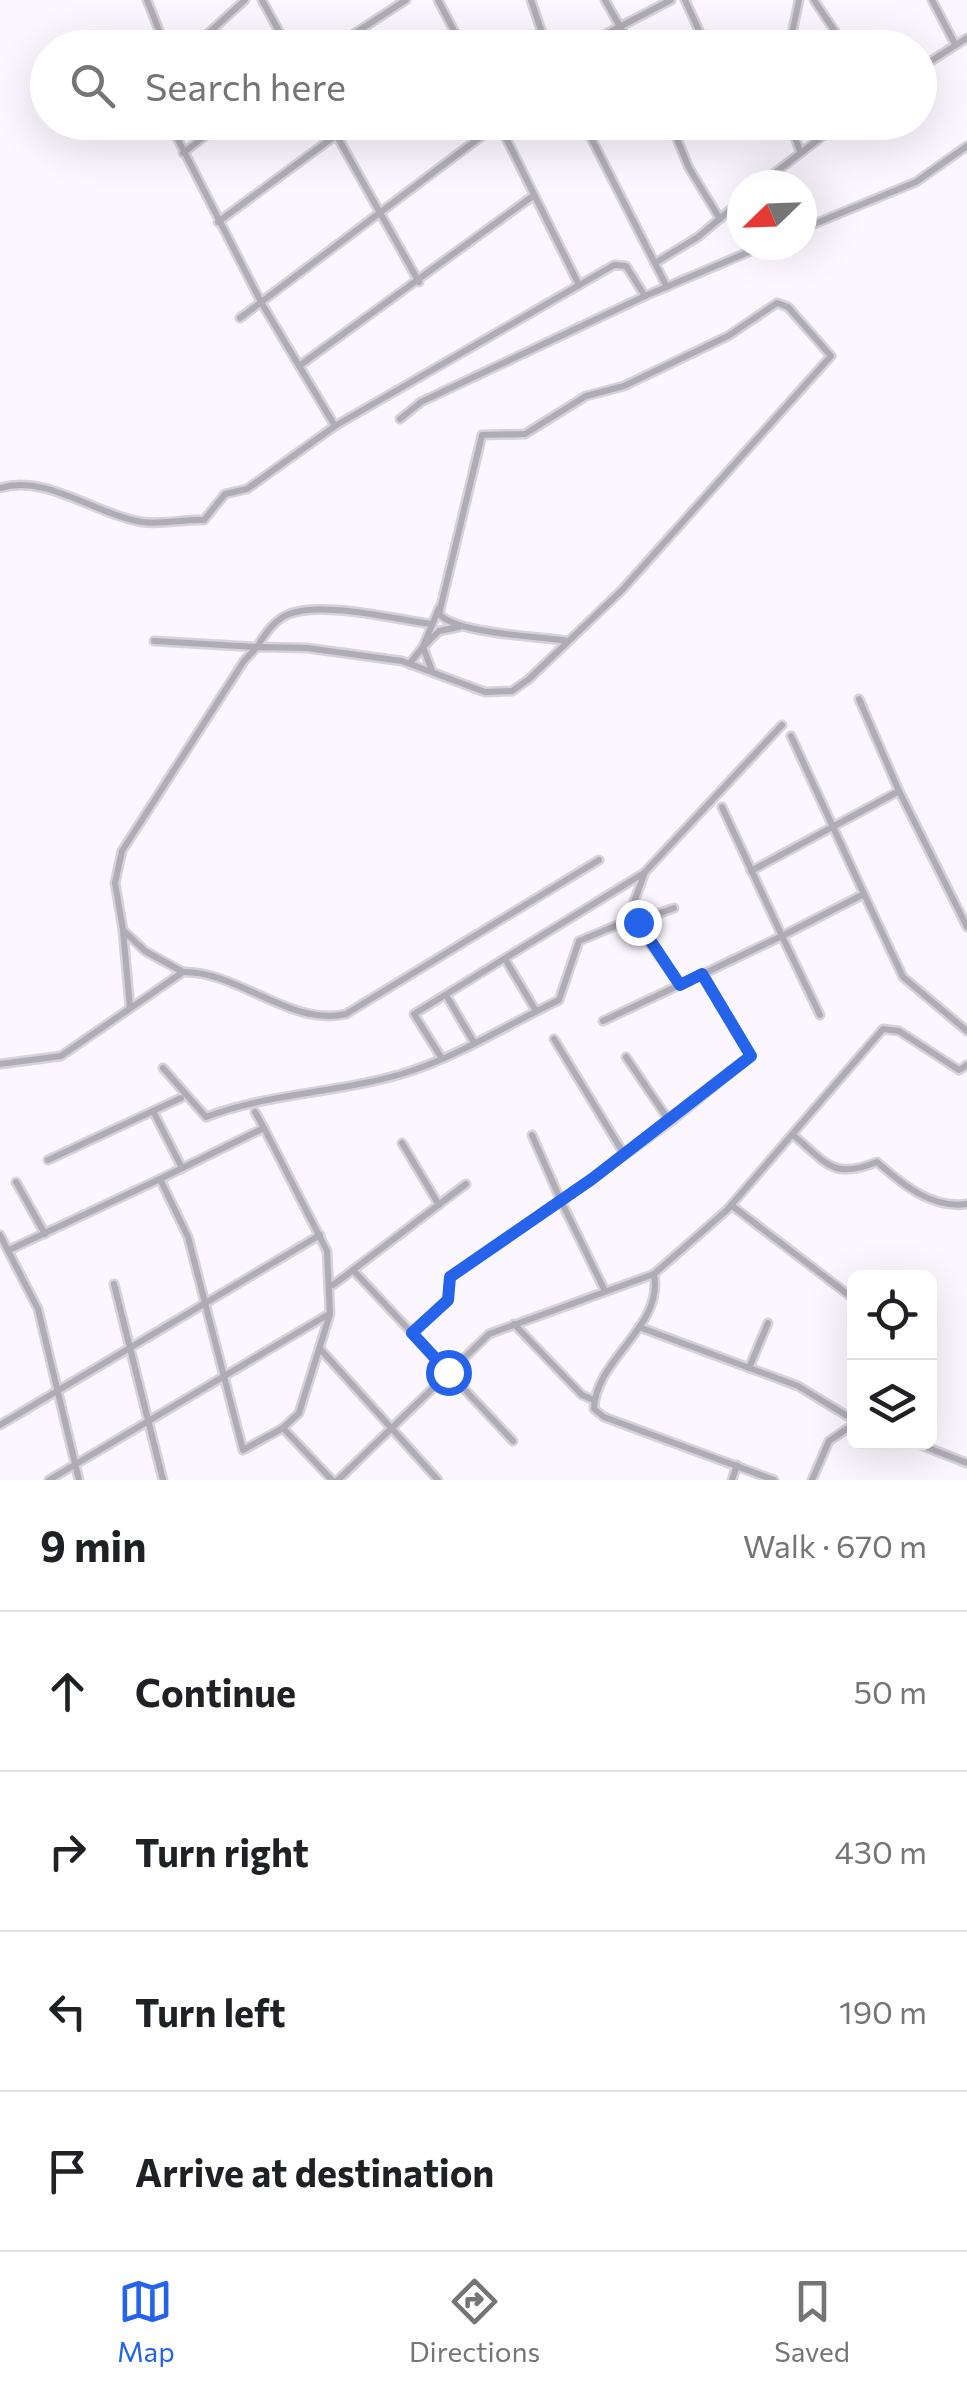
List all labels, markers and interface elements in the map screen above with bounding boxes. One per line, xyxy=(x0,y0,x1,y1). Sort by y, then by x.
search box xyxy=(30,30,937,140)
icon: search xyxy=(65,58,120,113)
text: Search here xyxy=(145,62,346,109)
north arrow xyxy=(727,170,817,260)
route end xyxy=(616,900,662,946)
map controls xyxy=(847,1270,937,1450)
button: locate xyxy=(847,1270,937,1360)
route start xyxy=(426,1350,472,1396)
button: layers xyxy=(847,1360,937,1450)
text: 9 min xyxy=(40,1519,147,1571)
text: Walk · 670 m xyxy=(743,1525,927,1565)
icon: ahead xyxy=(40,1664,95,1719)
text: Continue xyxy=(135,1668,296,1715)
text: 50 m xyxy=(854,1671,927,1711)
icon: right xyxy=(40,1824,95,1879)
text: Turn right xyxy=(135,1828,309,1875)
text: 430 m xyxy=(835,1831,927,1871)
icon: left xyxy=(40,1984,95,2039)
text: Turn left xyxy=(135,1988,286,2035)
text: 190 m xyxy=(839,1991,927,2031)
icon: arrive xyxy=(40,2144,95,2199)
text: Arrive at destination xyxy=(135,2148,494,2195)
tab: Map xyxy=(117,2274,175,2368)
tab: Directions xyxy=(409,2274,540,2368)
tab: Saved xyxy=(774,2274,850,2368)

